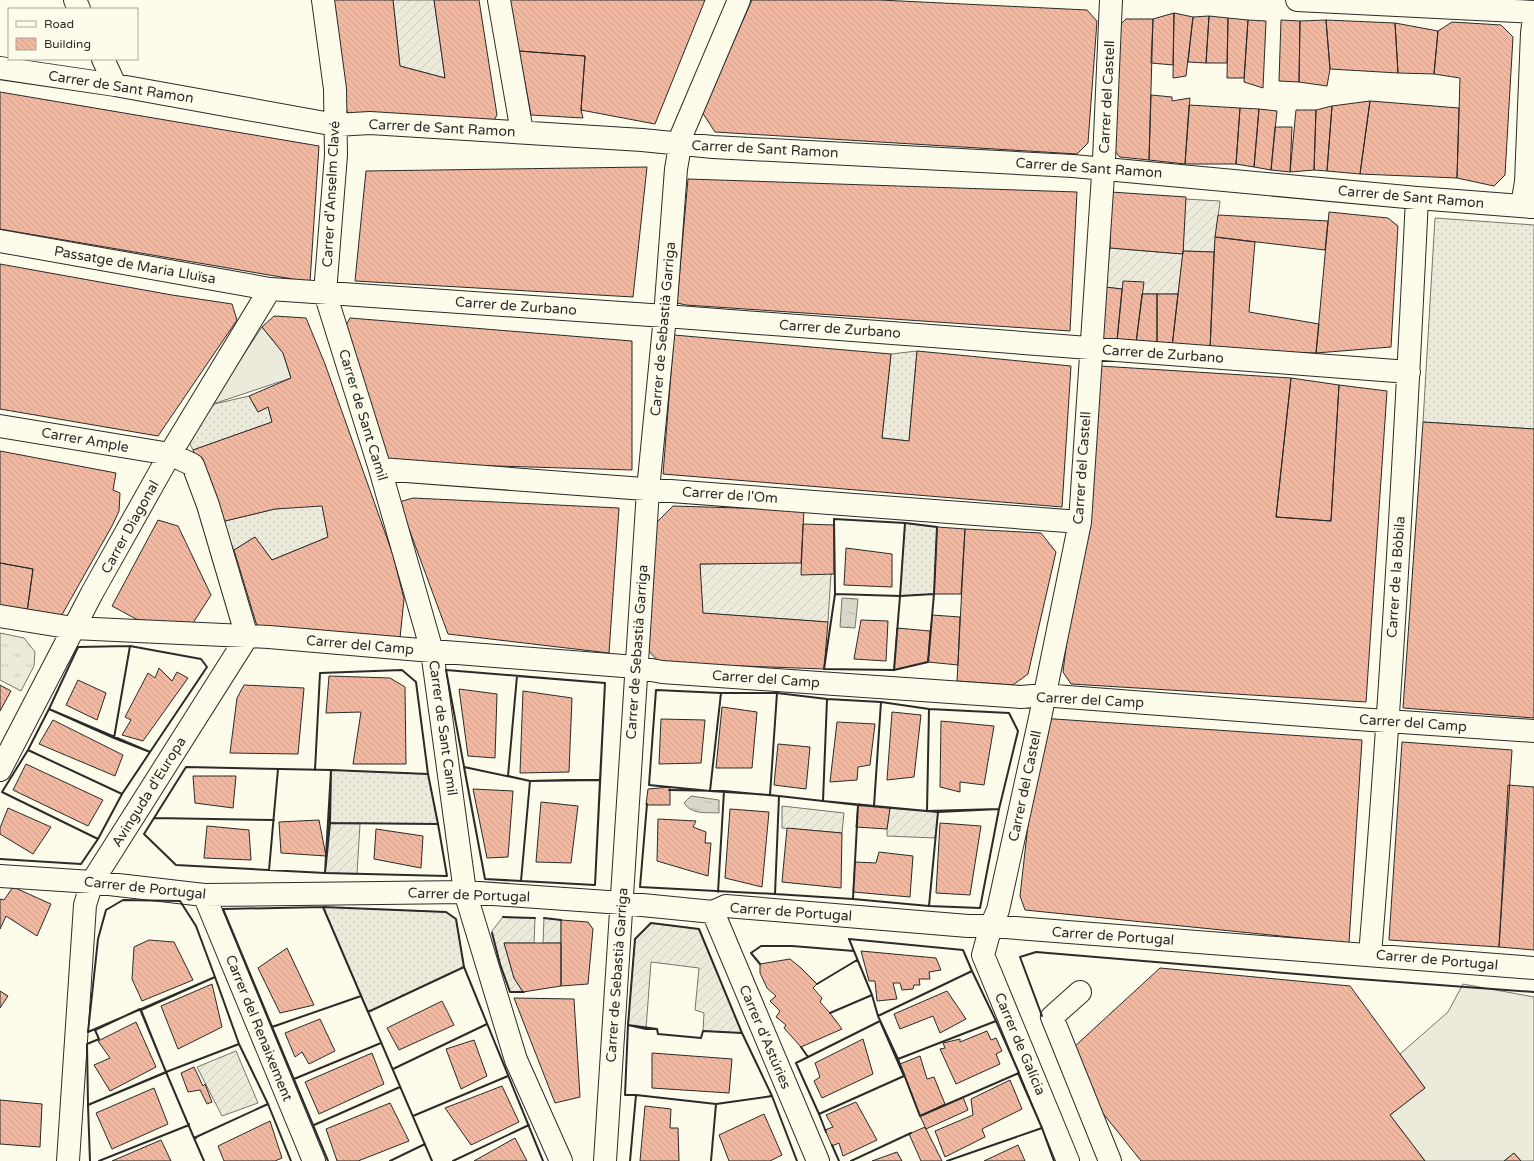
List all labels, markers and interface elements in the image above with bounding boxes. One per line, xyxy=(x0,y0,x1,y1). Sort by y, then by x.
legend xyxy=(8,8,138,60)
text: Road xyxy=(44,17,74,31)
text: Building xyxy=(44,37,91,51)
street label: Carrer del Castell xyxy=(1096,40,1118,154)
street label: Carrer de Sant Ramon xyxy=(47,67,195,107)
street label: Carrer de Sant Ramon xyxy=(368,116,516,140)
street label: Carrer d'Anselm Clavé xyxy=(319,120,343,268)
street label: Carrer de Sant Ramon xyxy=(691,137,839,161)
street label: Carrer de Sant Ramon xyxy=(1015,154,1163,182)
street label: Carrer de Sant Ramon xyxy=(1337,182,1485,212)
street label: Carrer de Sebastià Garriga xyxy=(647,241,679,417)
street label: Passatge de Maria Lluïsa xyxy=(53,242,217,288)
street label: Carrer de Zurbano xyxy=(455,293,577,319)
street label: Carrer de Zurbano xyxy=(779,316,901,342)
street label: Carrer de Zurbano xyxy=(1102,341,1224,367)
street label: Carrer de Sant Camil xyxy=(335,347,391,483)
street label: Carrer del Castell xyxy=(1070,411,1094,525)
street label: Carrer Ample xyxy=(40,424,130,456)
street label: Carrer Diagonal xyxy=(97,477,163,577)
street label: Carrer de l'Om xyxy=(681,483,779,507)
street label: Carrer de la Bòbila xyxy=(1383,515,1409,639)
street label: Carrer de Sebastià Garriga xyxy=(622,564,652,740)
street label: Carrer del Camp xyxy=(305,632,415,658)
street label: Carrer de Sant Camil xyxy=(425,659,461,797)
street label: Carrer del Camp xyxy=(711,667,821,691)
street label: Carrer del Camp xyxy=(1036,689,1145,711)
street label: Carrer del Camp xyxy=(1358,711,1468,735)
street label: Carrer del Castell xyxy=(1005,729,1045,843)
street label: Avinguda d'Europa xyxy=(108,734,190,850)
street label: Carrer de Portugal xyxy=(83,873,207,903)
street label: Carrer de Portugal xyxy=(407,884,531,906)
street label: Carrer de Sebastià Garriga xyxy=(602,887,632,1063)
street label: Carrer de Portugal xyxy=(729,899,853,925)
street label: Carrer de Portugal xyxy=(1051,923,1175,949)
street label: Carrer de Portugal xyxy=(1375,946,1499,974)
street label: Carrer del Renaixement xyxy=(222,952,296,1104)
street label: Carrer d'Astúries xyxy=(735,982,795,1092)
street label: Carrer de Galícia xyxy=(991,990,1049,1098)

